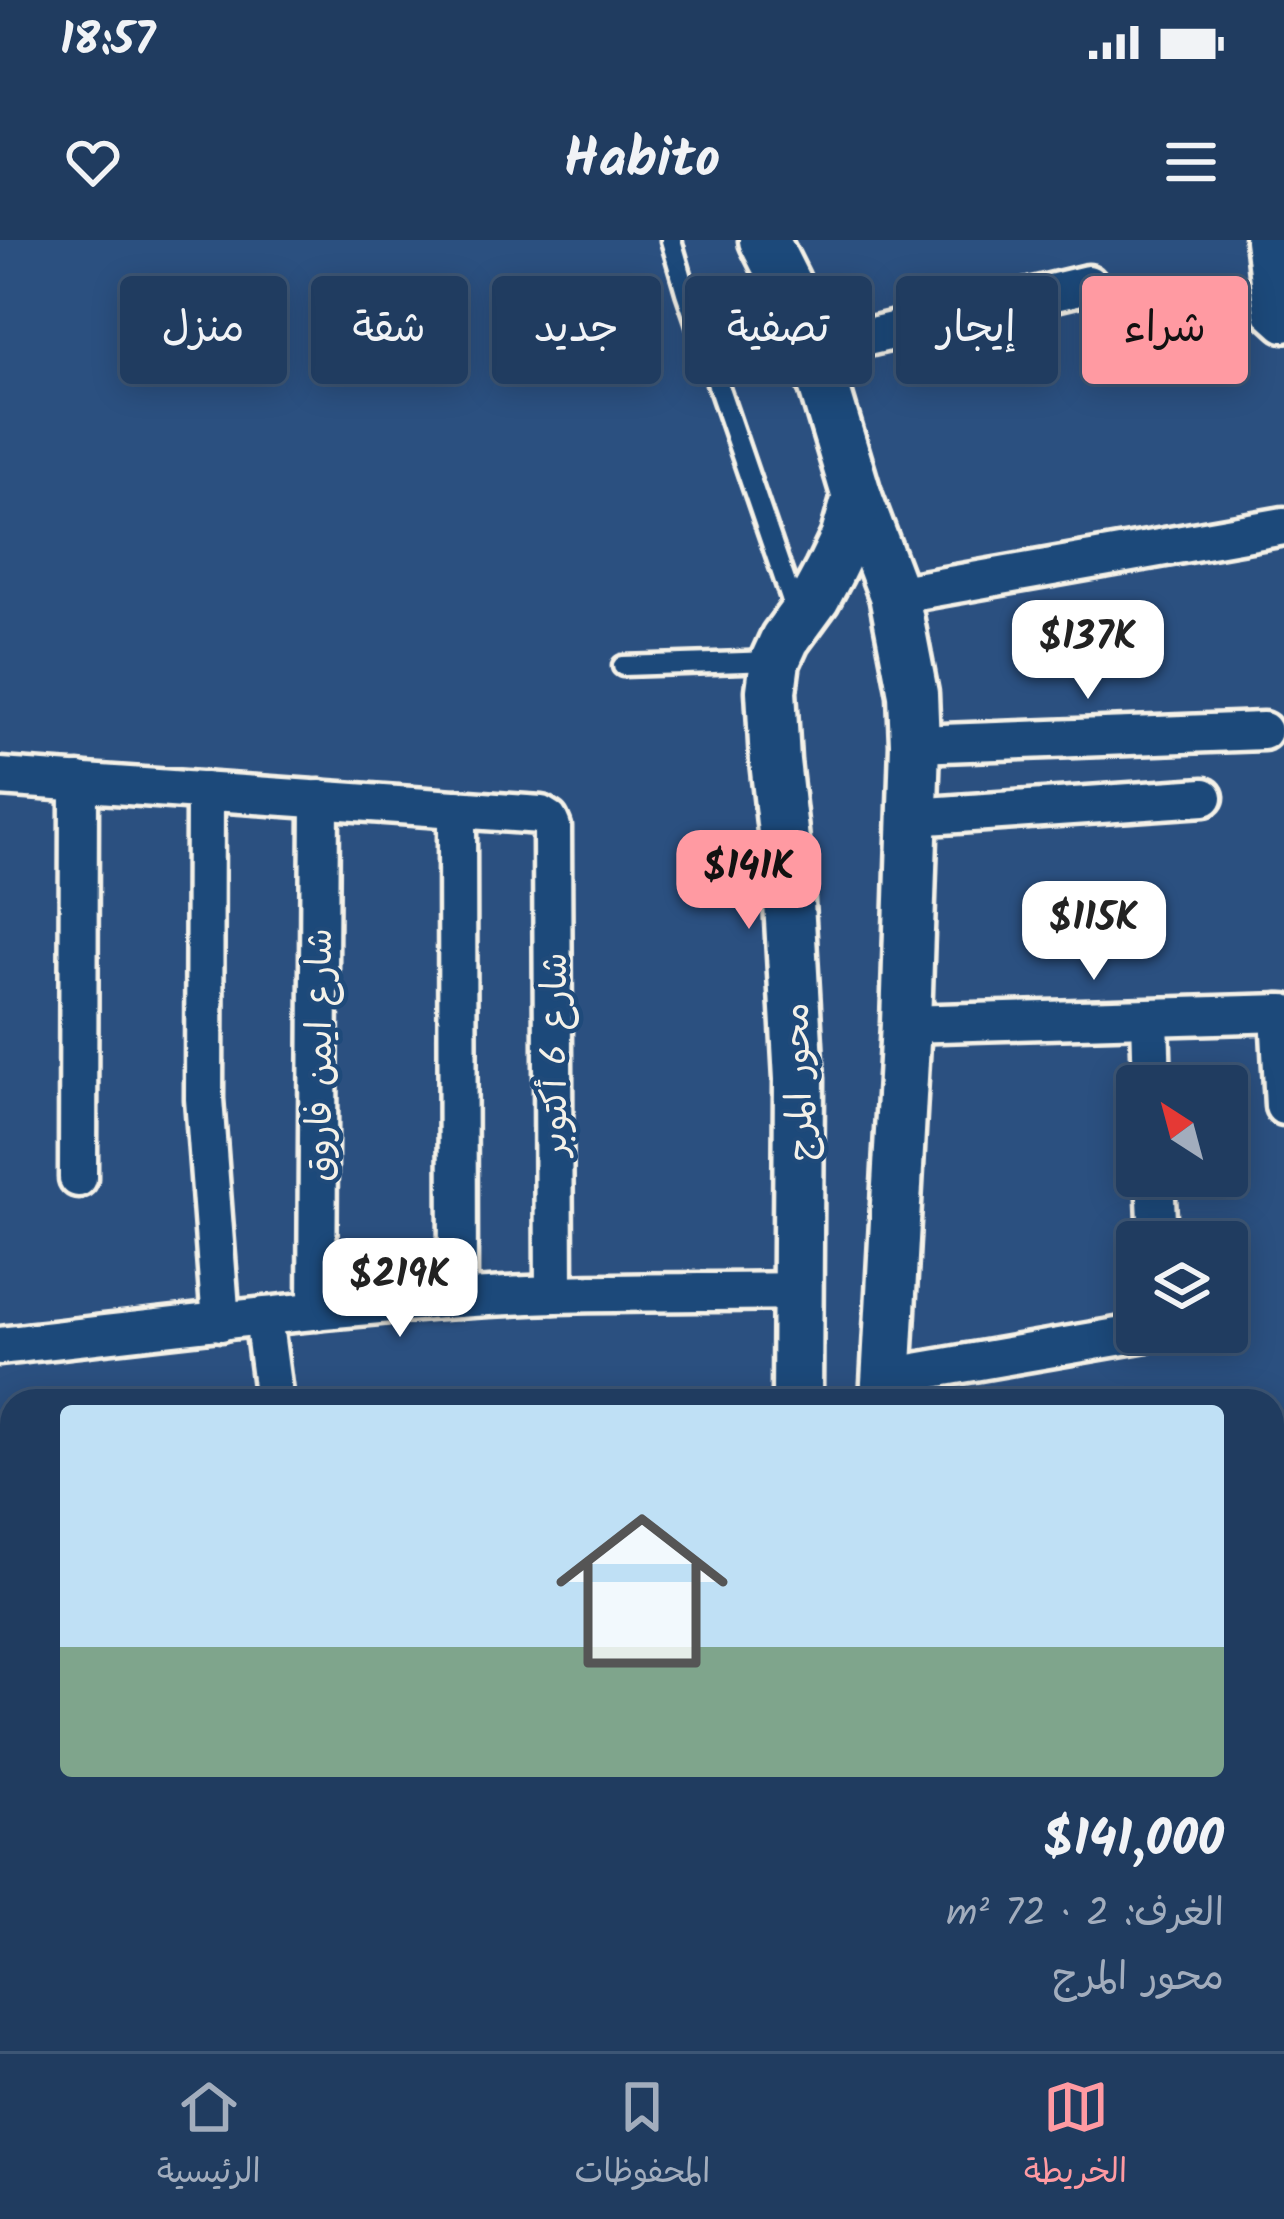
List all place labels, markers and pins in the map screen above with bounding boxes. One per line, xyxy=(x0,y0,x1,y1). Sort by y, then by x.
pin: $137K xyxy=(1004,600,1172,702)
pin: $141K xyxy=(665,830,833,932)
pin: $115K xyxy=(1010,881,1178,983)
pin: $219K xyxy=(316,1238,484,1340)

